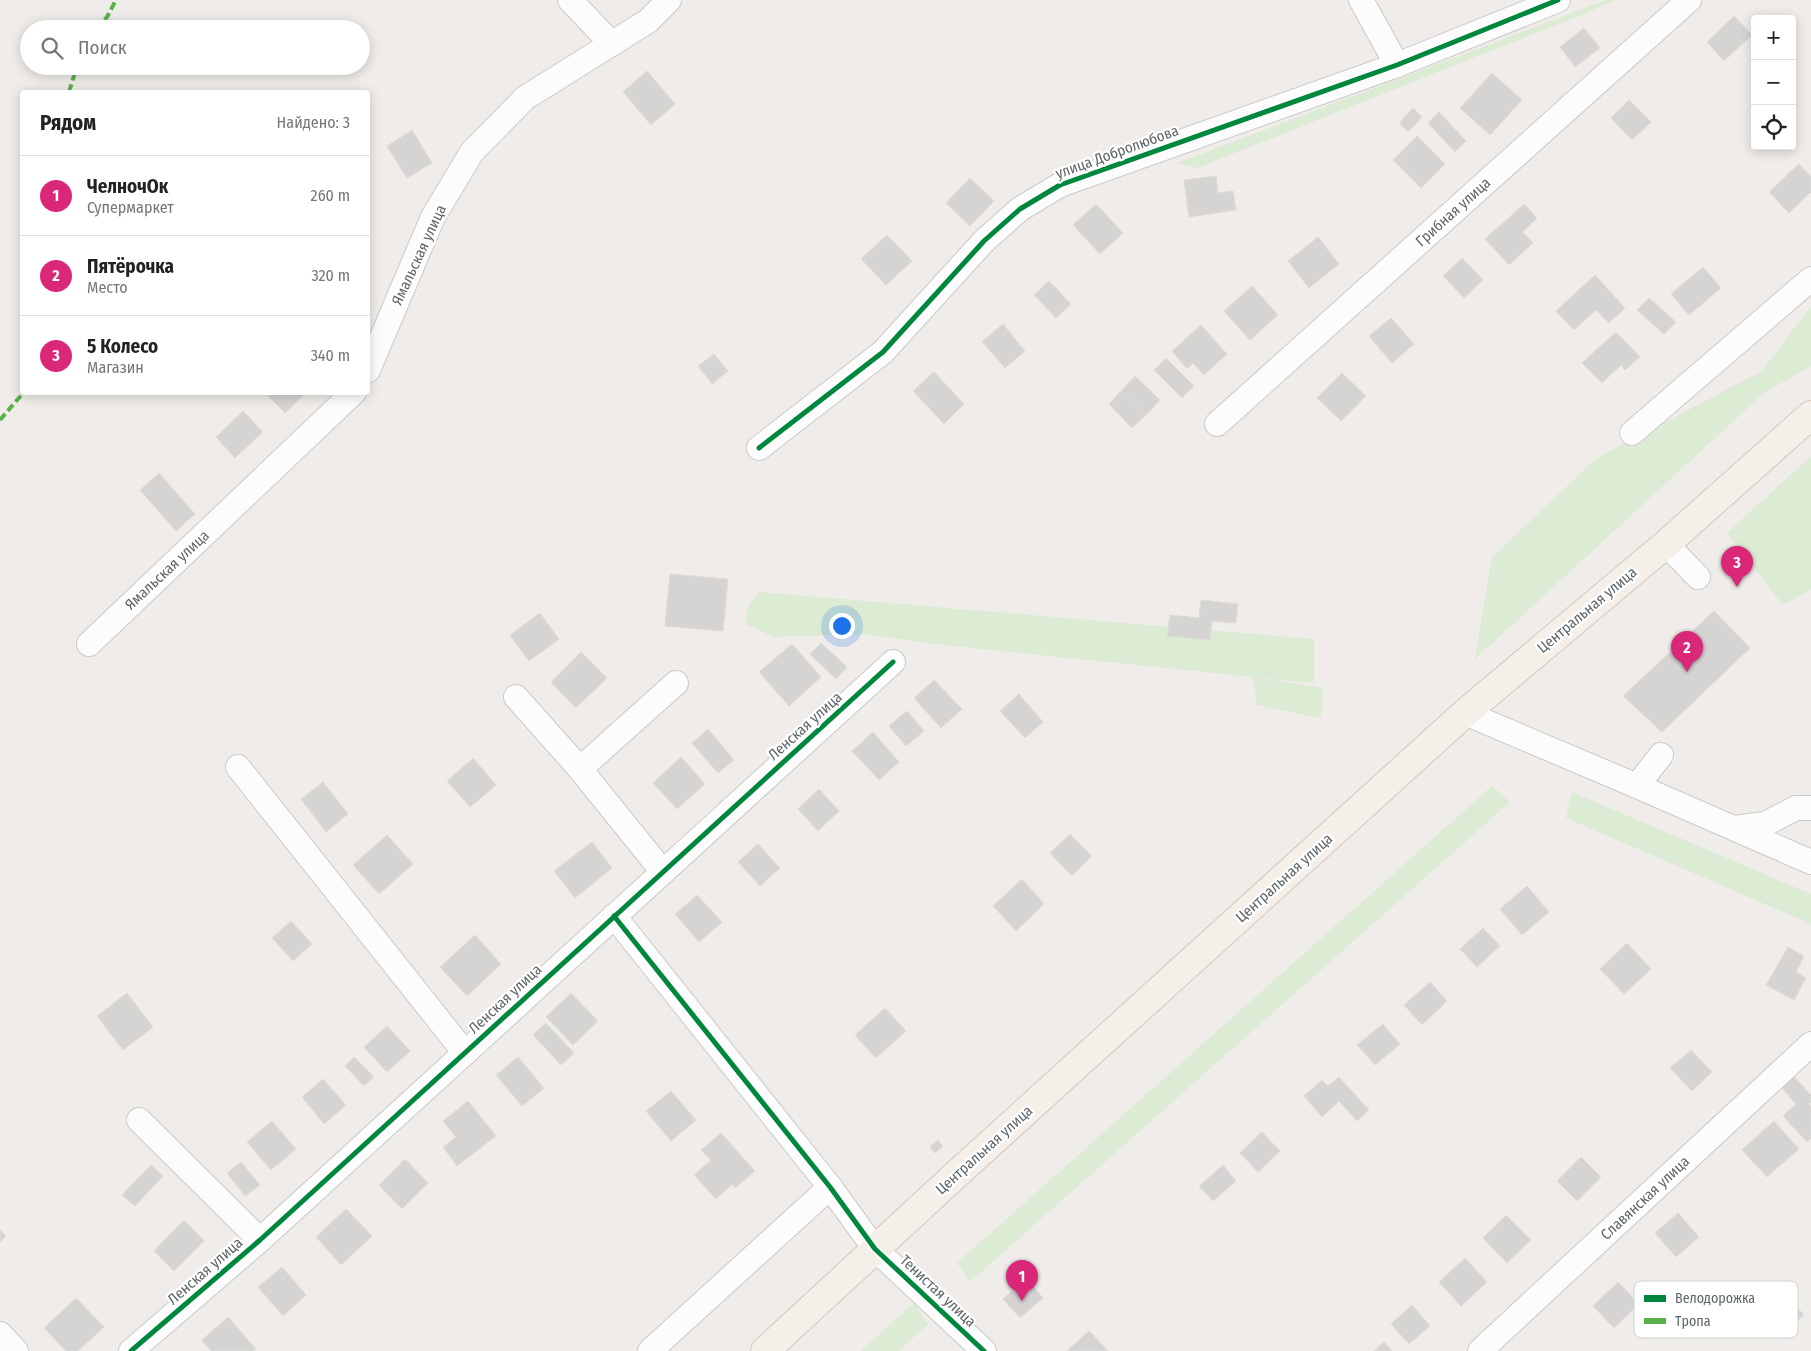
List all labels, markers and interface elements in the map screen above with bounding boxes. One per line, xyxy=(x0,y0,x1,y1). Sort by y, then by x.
map controls xyxy=(1751,15,1796,150)
button: + xyxy=(1751,15,1796,60)
search box xyxy=(20,20,370,75)
icon: search xyxy=(38,34,66,62)
text: Поиск xyxy=(78,36,127,59)
button: − xyxy=(1751,60,1796,105)
button: locate xyxy=(1751,105,1796,150)
text: Рядом xyxy=(40,110,96,136)
text: Найдено: 3 xyxy=(277,113,350,132)
street label: улица Добролюбова xyxy=(1053,121,1181,183)
street label: Грибная улица xyxy=(1412,174,1494,250)
text: ЧелночОк xyxy=(87,175,168,198)
text: 1 xyxy=(53,186,59,205)
text: 260 m xyxy=(311,186,350,205)
text: Супермаркет xyxy=(87,198,174,217)
street label: Ямальская улица xyxy=(388,202,450,308)
text: Пятёрочка xyxy=(87,255,174,278)
text: 2 xyxy=(52,266,60,285)
text: 320 m xyxy=(311,266,350,285)
text: Место xyxy=(87,278,128,297)
text: 5 Колесо xyxy=(87,335,158,358)
text: 3 xyxy=(52,346,60,365)
text: 340 m xyxy=(311,346,350,365)
text: Магазин xyxy=(87,358,144,377)
street label: Ямальская улица xyxy=(121,526,213,614)
pin: 3 xyxy=(1721,546,1753,587)
street label: Центральная улица xyxy=(1534,563,1640,657)
your location xyxy=(829,613,855,639)
pin: 2 xyxy=(1671,631,1703,672)
street label: Ленская улица xyxy=(764,688,846,764)
street label: Центральная улица xyxy=(1232,830,1336,926)
street label: Ленская улица xyxy=(465,961,545,1037)
street label: Центральная улица xyxy=(932,1102,1036,1198)
street label: Славянская улица xyxy=(1597,1152,1693,1244)
street label: Ленская улица xyxy=(164,1234,246,1308)
street label: Тенистая улица xyxy=(896,1251,980,1331)
pin: 1 xyxy=(1006,1260,1038,1301)
legend xyxy=(1634,1281,1798,1338)
text: Велодорожка xyxy=(1675,1290,1755,1307)
text: Тропа xyxy=(1675,1313,1711,1330)

